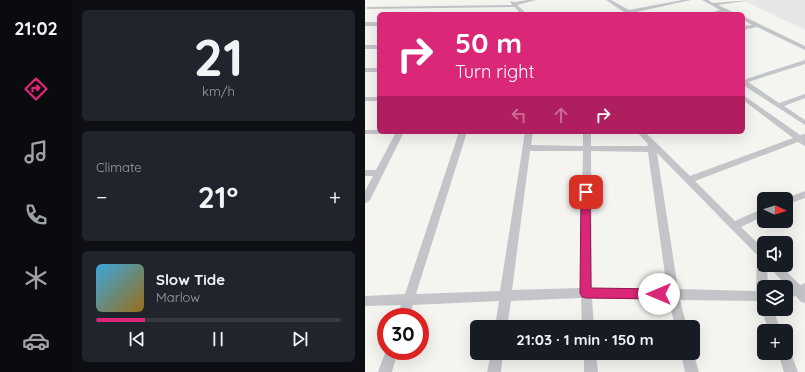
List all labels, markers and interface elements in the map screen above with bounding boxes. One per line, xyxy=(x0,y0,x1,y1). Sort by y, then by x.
text: 21:02 xyxy=(14,17,58,40)
text: 21 xyxy=(194,24,243,89)
text: 50 m xyxy=(455,25,522,60)
icon: right xyxy=(389,28,441,80)
text: Turn right xyxy=(455,60,535,83)
icon: directions xyxy=(22,75,50,103)
text: km/h xyxy=(202,83,235,99)
icon: left xyxy=(508,104,530,126)
icon: ahead xyxy=(550,104,572,126)
icon: right xyxy=(592,104,614,126)
icon: music xyxy=(22,138,50,166)
text: Climate xyxy=(96,159,142,175)
pin xyxy=(569,175,603,209)
text: 21° xyxy=(198,178,238,216)
icon: arrive xyxy=(575,181,597,203)
text: − xyxy=(96,183,107,211)
text: + xyxy=(329,183,341,211)
north arrow xyxy=(757,192,793,228)
map controls xyxy=(757,192,793,360)
icon: phone xyxy=(22,201,50,229)
button: sound xyxy=(757,236,793,272)
icon: climate xyxy=(22,264,50,292)
text: Slow Tide xyxy=(156,270,225,289)
position arrow xyxy=(638,273,680,315)
button: layers xyxy=(757,280,793,316)
text: Marlow xyxy=(156,289,200,305)
speed limit sign: 30 xyxy=(377,308,429,360)
button: + xyxy=(757,324,793,360)
icon: car xyxy=(22,327,50,355)
icon: previous xyxy=(126,328,148,350)
icon: pause xyxy=(207,328,229,350)
icon: next xyxy=(289,328,311,350)
text: 21:03 · 1 min · 150 m xyxy=(516,330,654,349)

